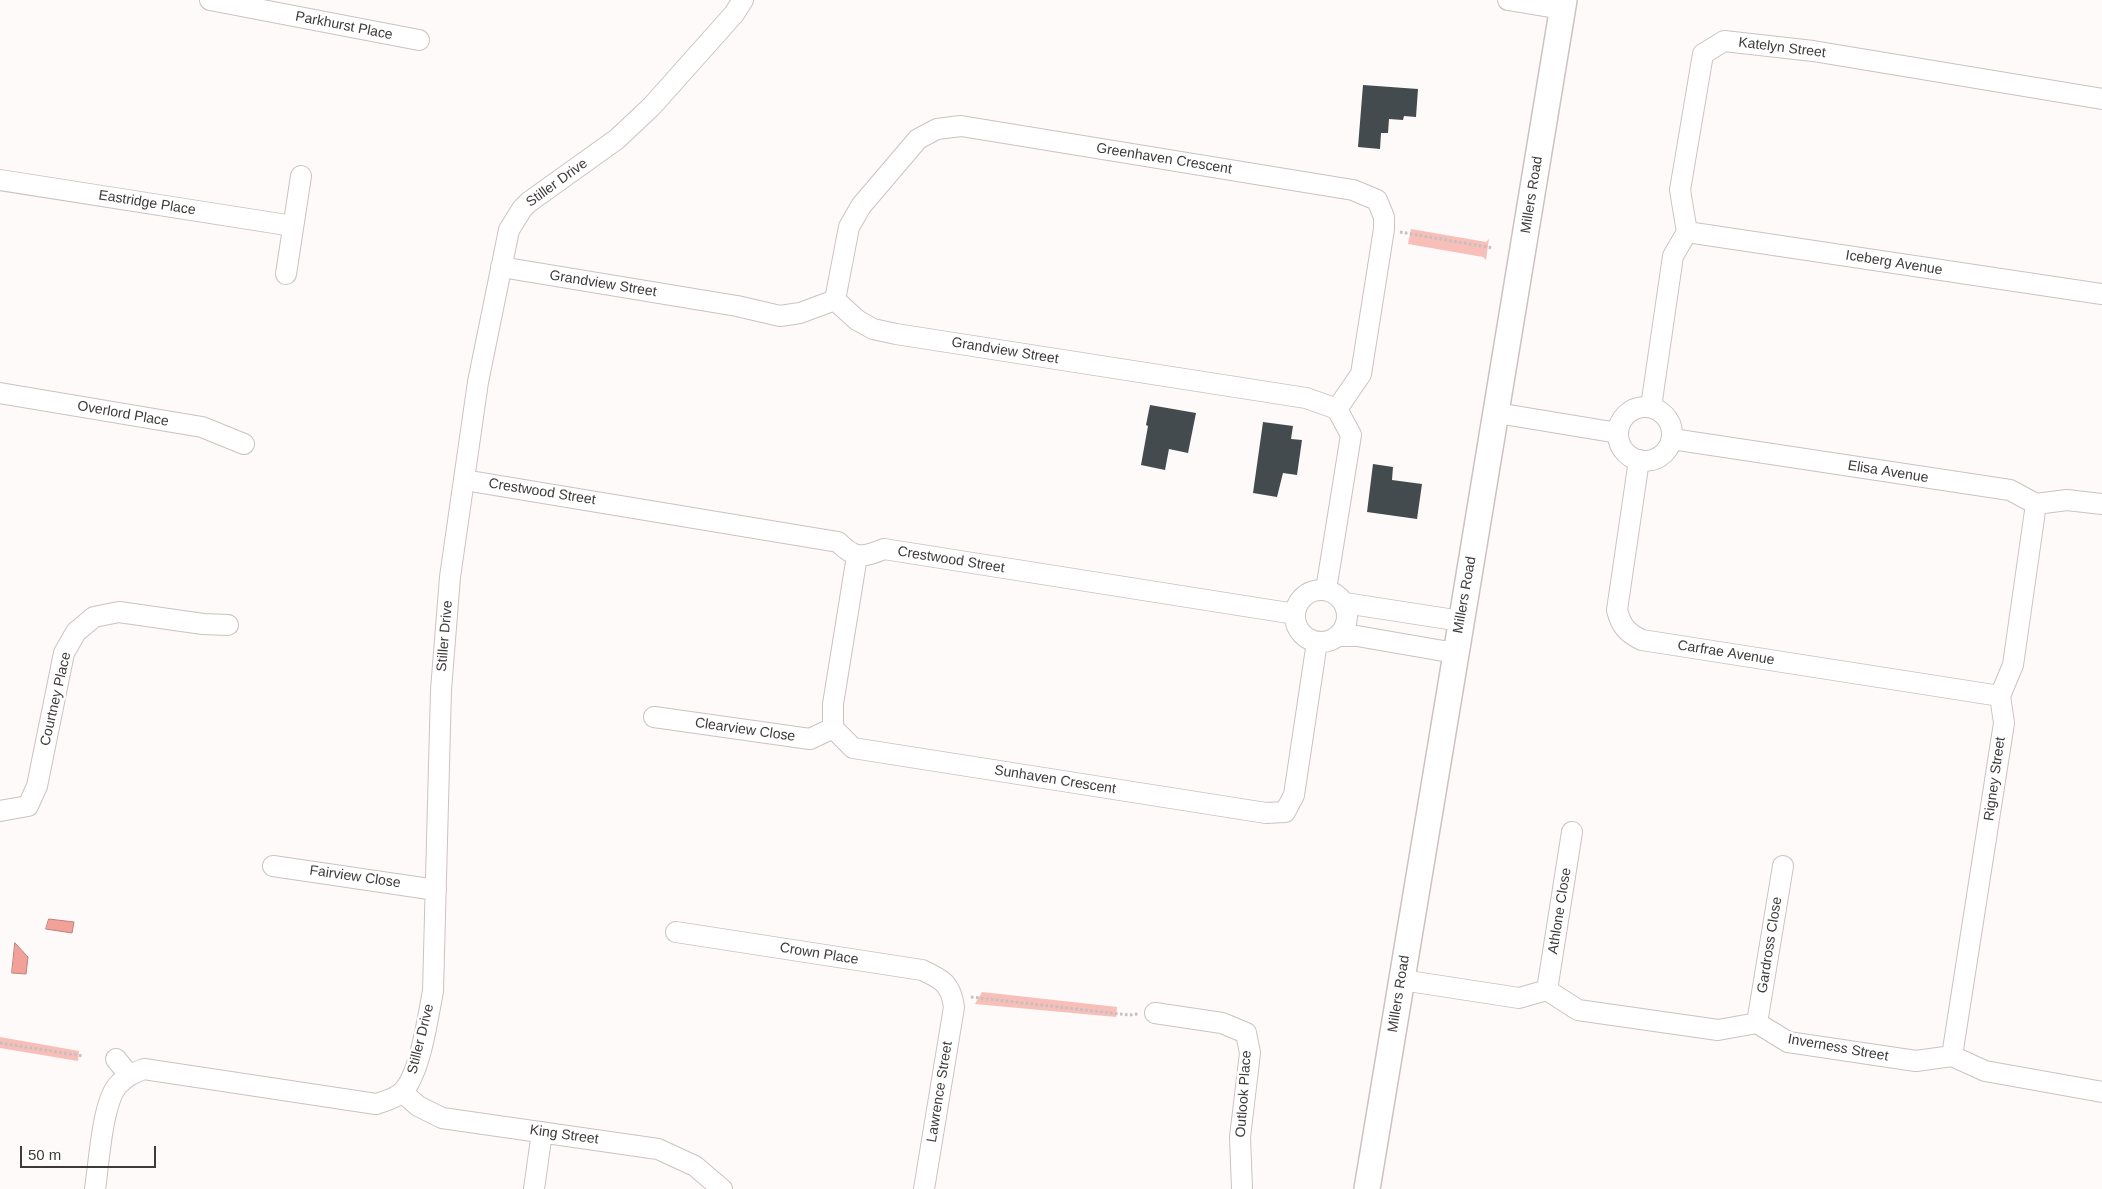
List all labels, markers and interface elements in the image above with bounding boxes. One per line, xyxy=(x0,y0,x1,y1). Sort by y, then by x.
street label: Parkhurst Place xyxy=(294,8,394,44)
street label: Katelyn Street xyxy=(1737,34,1827,62)
street label: Greenhaven Crescent xyxy=(1095,140,1233,178)
street label: Stiller Drive xyxy=(523,155,591,211)
street label: Millers Road xyxy=(1518,155,1546,235)
street label: Eastridge Place xyxy=(97,187,197,219)
street label: Iceberg Avenue xyxy=(1844,247,1944,279)
street label: Grandview Street xyxy=(548,267,658,301)
street label: Grandview Street xyxy=(950,334,1060,368)
street label: Overlord Place xyxy=(76,398,170,430)
street label: Elisa Avenue xyxy=(1846,457,1930,487)
street label: Crestwood Street xyxy=(487,475,597,509)
street label: Crestwood Street xyxy=(896,543,1006,577)
street label: Millers Road xyxy=(1450,555,1480,635)
street label: Stiller Drive xyxy=(434,600,456,672)
street label: Carfrae Avenue xyxy=(1676,637,1776,669)
street label: Courtney Place xyxy=(37,650,75,748)
street label: Clearview Close xyxy=(694,715,796,745)
street label: Rigney Street xyxy=(1981,736,2009,822)
street label: Sunhaven Crescent xyxy=(993,762,1117,798)
street label: Fairview Close xyxy=(308,862,402,892)
street label: Athlone Close xyxy=(1545,867,1575,955)
street label: Gardross Close xyxy=(1754,896,1786,994)
street label: Crown Place xyxy=(778,939,860,969)
street label: Millers Road xyxy=(1385,954,1413,1034)
street label: Stiller Drive xyxy=(404,1002,438,1076)
street label: Inverness Street xyxy=(1786,1031,1890,1065)
street label: Lawrence Street xyxy=(924,1040,956,1144)
street label: Outlook Place xyxy=(1233,1050,1255,1138)
street label: King Street xyxy=(529,1122,599,1148)
scale bar xyxy=(22,1136,159,1168)
text: 50 m xyxy=(28,1146,61,1163)

